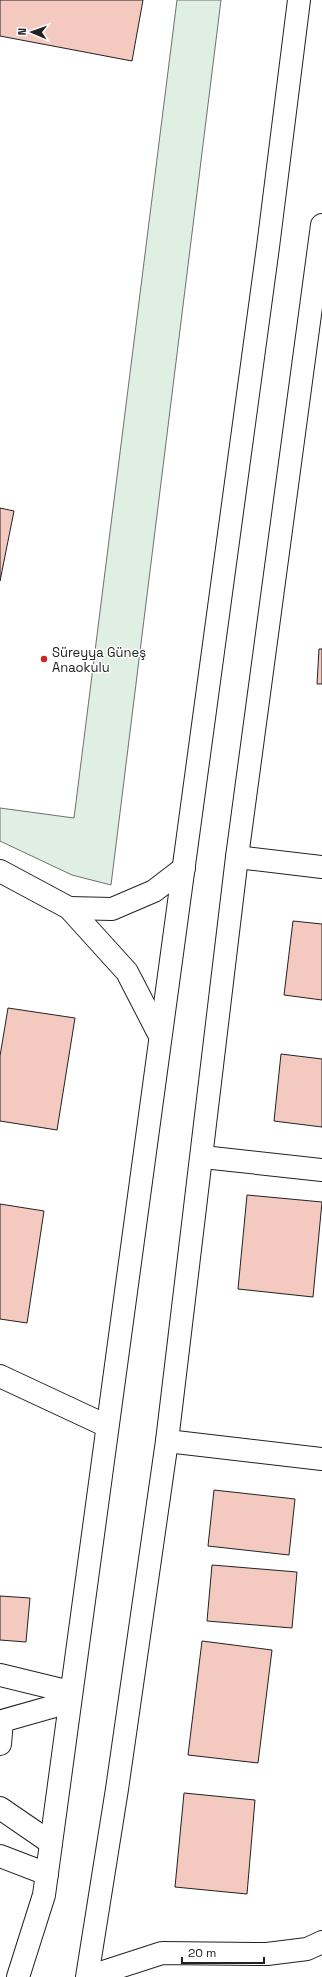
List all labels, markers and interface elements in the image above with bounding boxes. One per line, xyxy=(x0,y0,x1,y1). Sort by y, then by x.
north arrow xyxy=(12,12,52,52)
text: N xyxy=(15,28,29,36)
place label: Süreyya Güneş Anaokulu xyxy=(52,644,146,676)
marker: Süreyya Güneş Anaokulu xyxy=(39,654,49,664)
scale bar xyxy=(182,1939,264,1965)
text: 20 m xyxy=(188,1945,216,1961)

